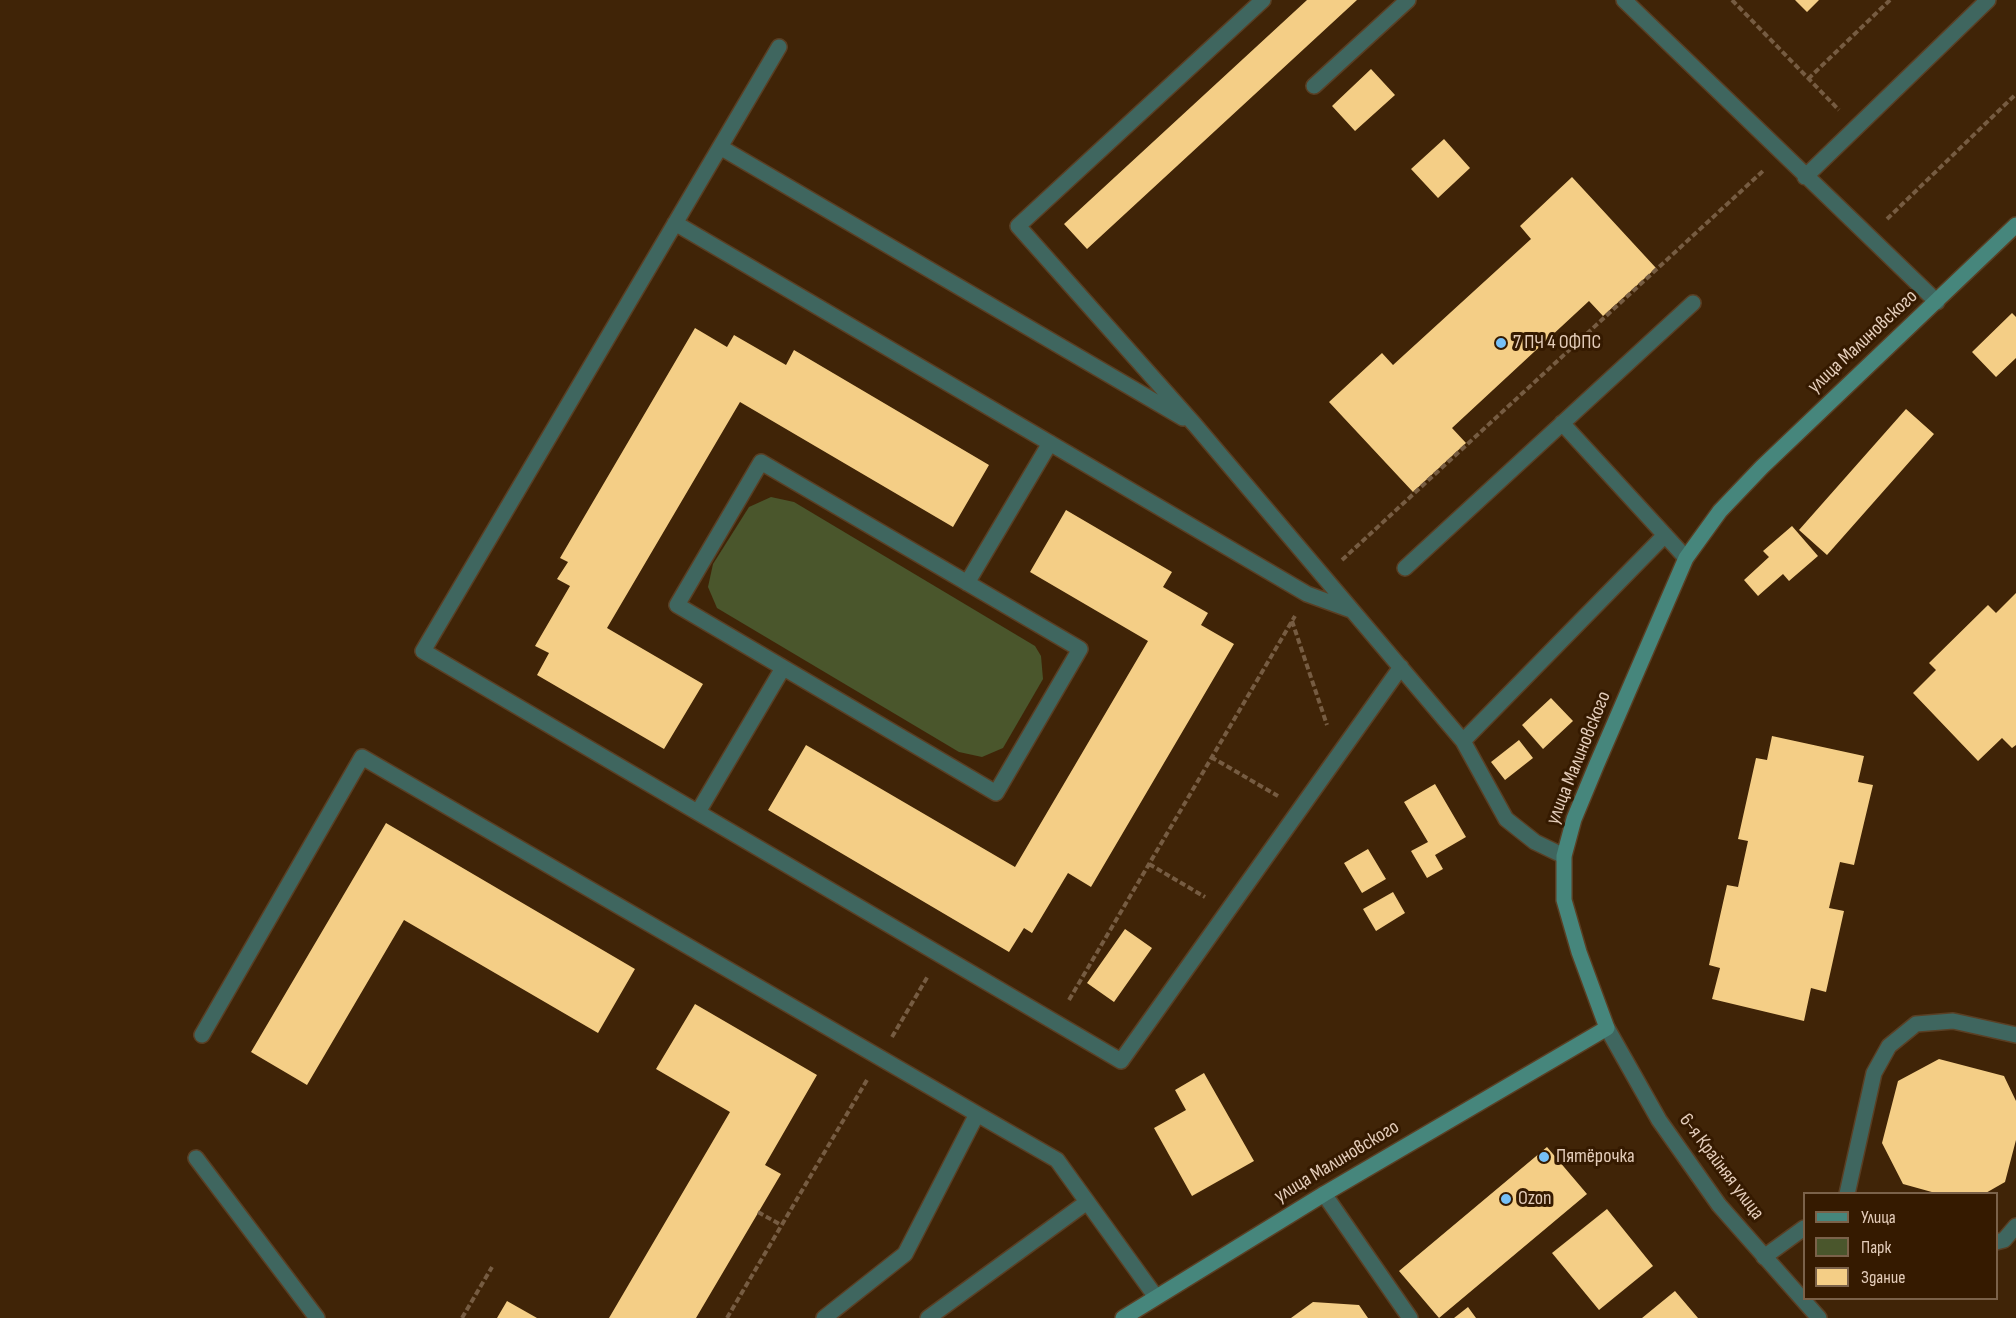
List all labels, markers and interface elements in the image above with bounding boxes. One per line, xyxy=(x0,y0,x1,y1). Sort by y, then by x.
street label: улица Малиновского xyxy=(1803,285,1923,399)
place label: 7 ПЧ 4 ОФПС xyxy=(1513,331,1601,355)
marker: 7 ПЧ 4 ОФПС xyxy=(1494,336,1508,350)
street label: улица Малиновского xyxy=(1541,688,1617,828)
street label: 6-я Крайняя улица xyxy=(1673,1109,1769,1225)
street label: улица Малиновского xyxy=(1270,1115,1404,1209)
place label: Пятёрочка xyxy=(1556,1145,1635,1169)
marker: Пятёрочка xyxy=(1537,1150,1551,1164)
place label: Ozon xyxy=(1518,1187,1552,1211)
marker: Ozon xyxy=(1499,1192,1513,1206)
legend xyxy=(1803,1192,1998,1300)
text: Улица xyxy=(1861,1207,1896,1228)
text: Парк xyxy=(1861,1237,1891,1258)
text: Здание xyxy=(1861,1267,1906,1288)

